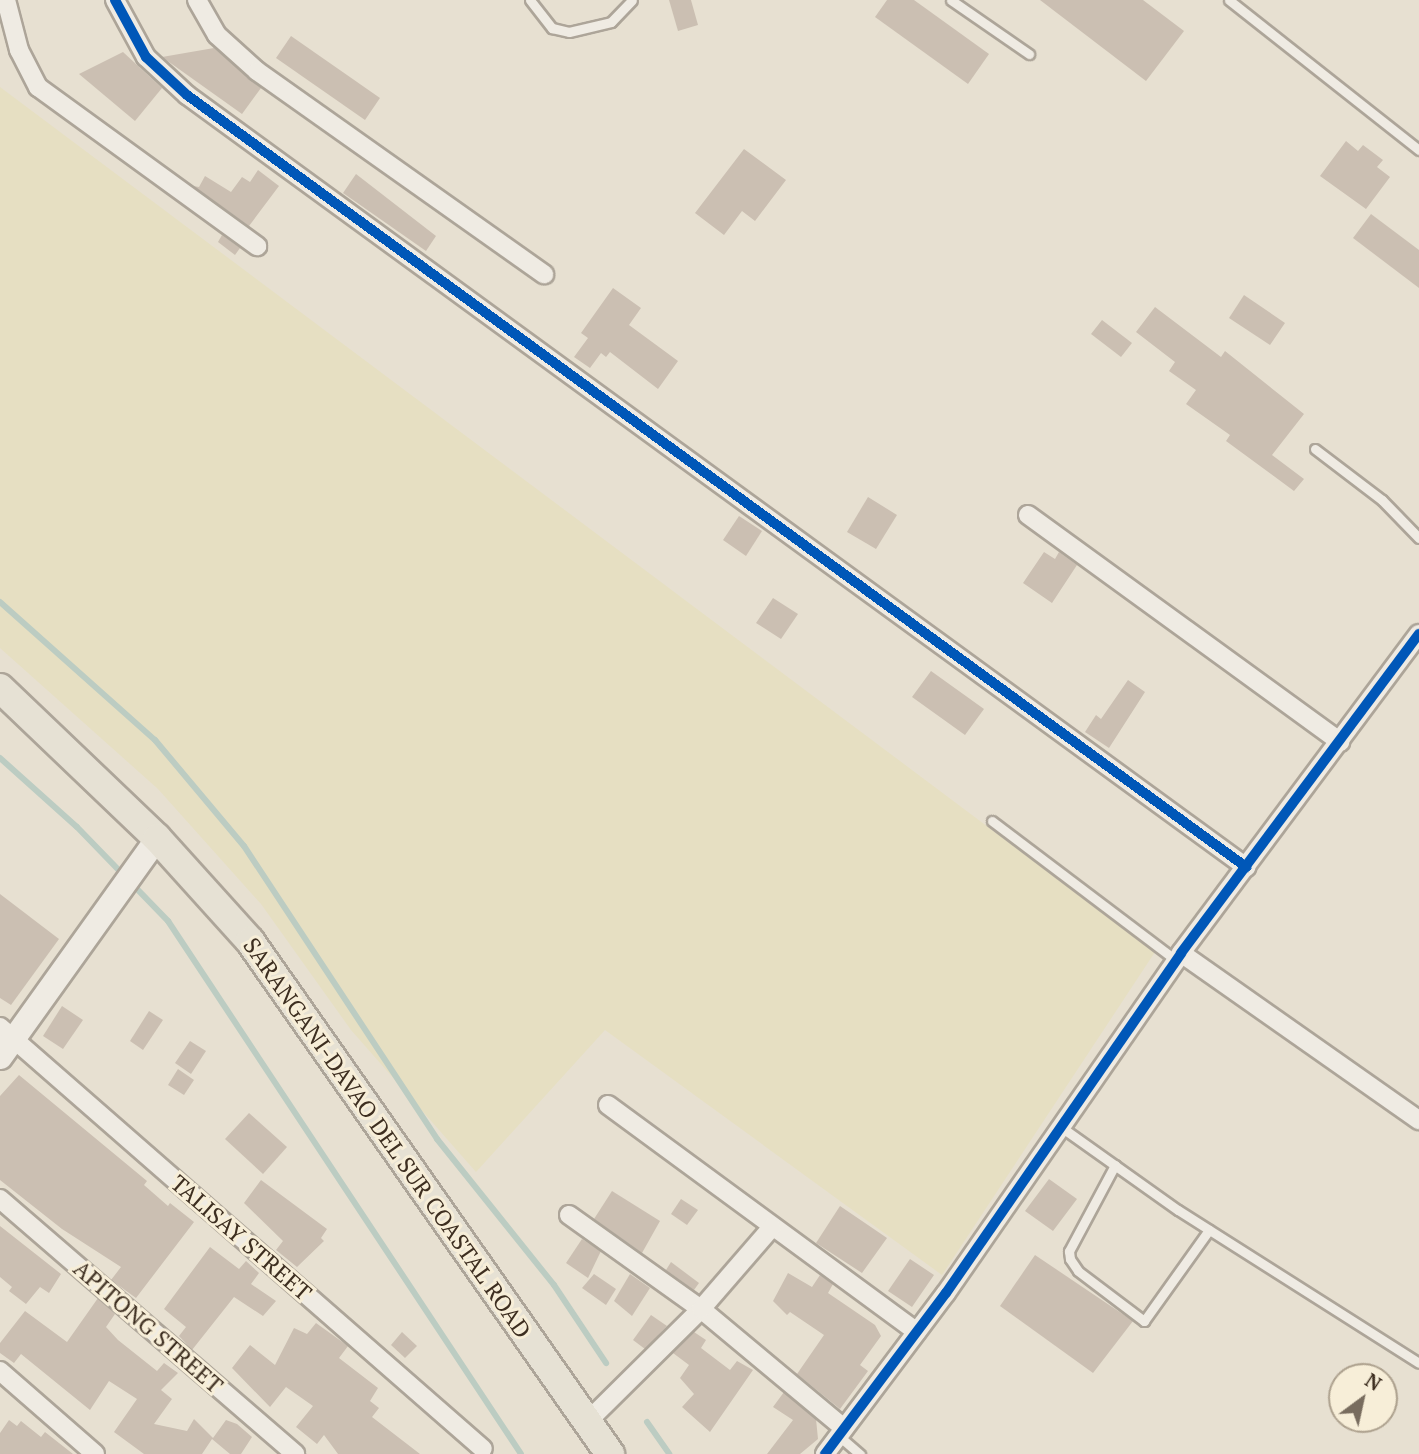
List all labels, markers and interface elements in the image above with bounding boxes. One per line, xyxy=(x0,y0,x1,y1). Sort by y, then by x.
street label: SARANGANI-DAVAO DEL SUR COASTAL ROAD xyxy=(237,933,537,1343)
street label: TALISAY STREET xyxy=(165,1169,317,1307)
street label: APITONG STREET xyxy=(68,1255,228,1399)
north arrow xyxy=(1328,1363,1398,1433)
text: N xyxy=(1361,1367,1386,1396)

